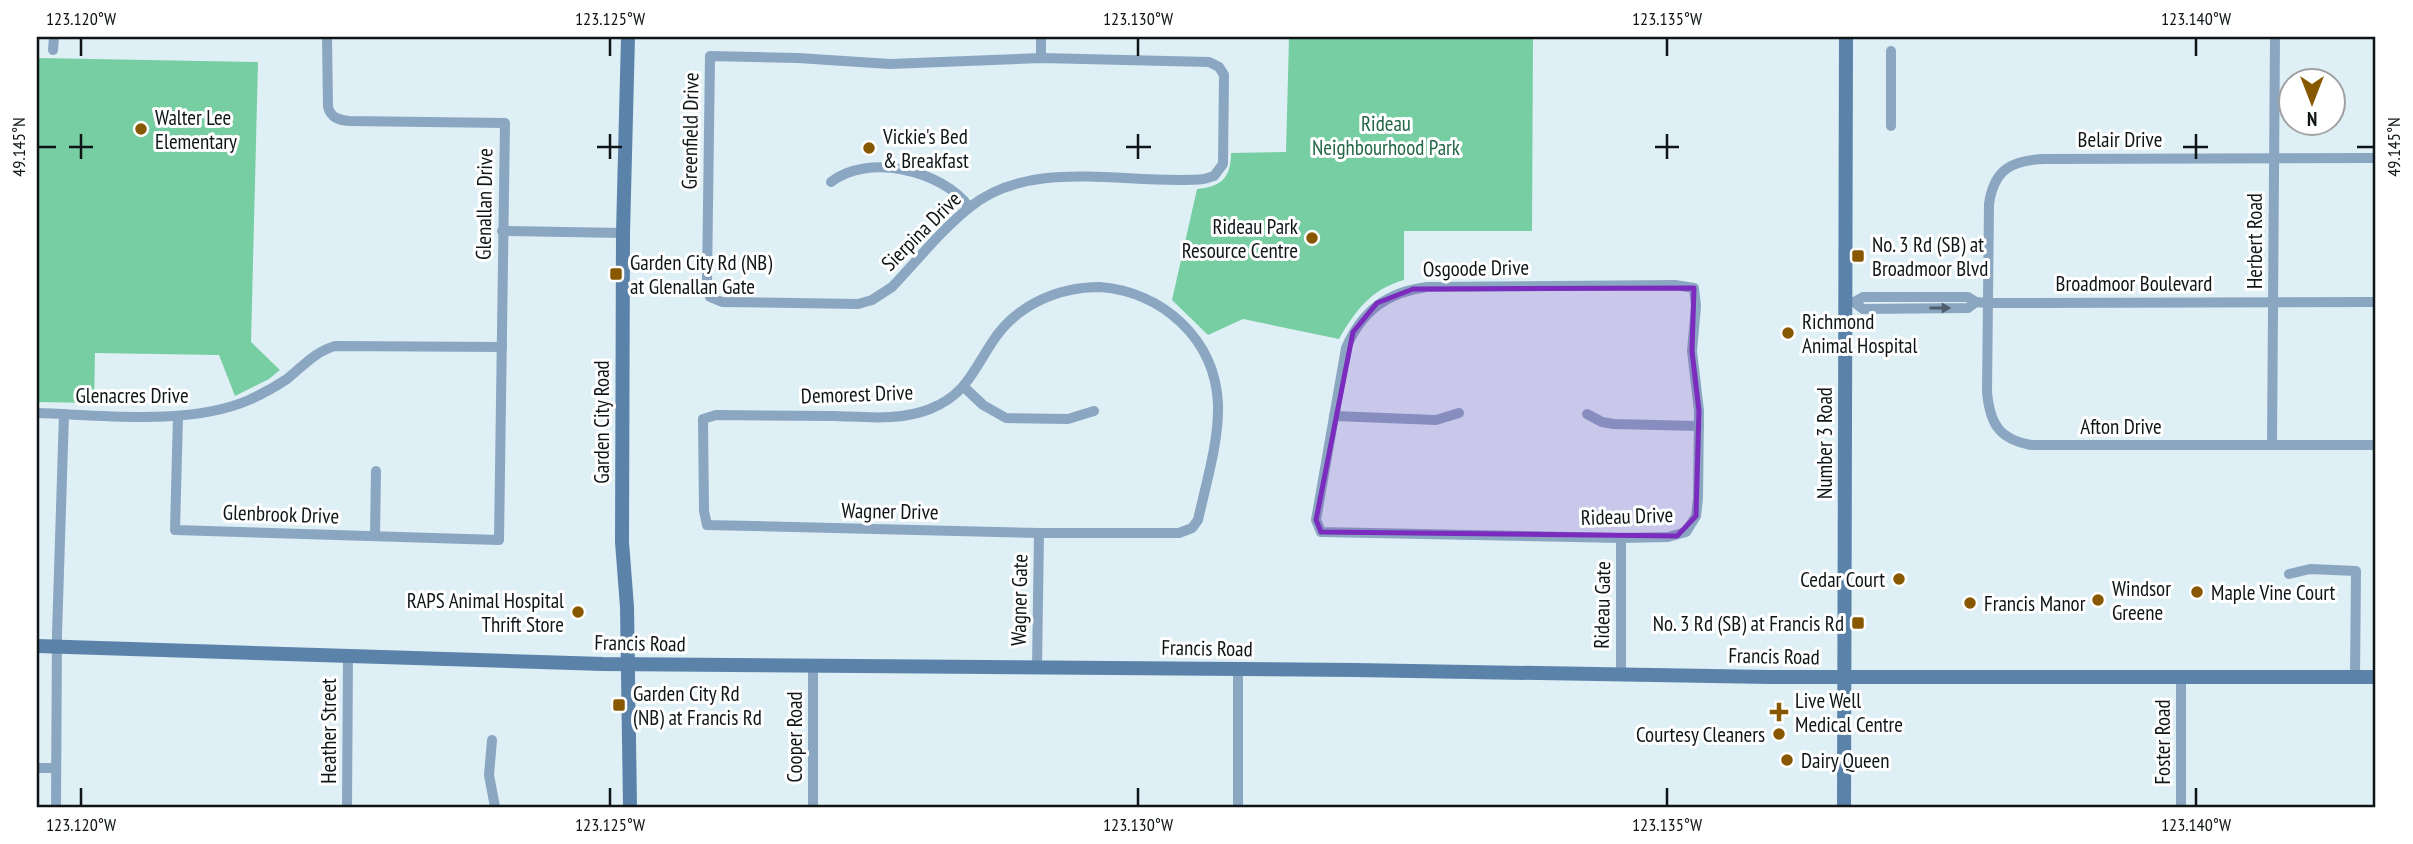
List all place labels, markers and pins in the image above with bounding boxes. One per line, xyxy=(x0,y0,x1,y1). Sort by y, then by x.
place label: Walter Lee Elementary xyxy=(155,104,237,155)
marker: Walter Lee Elementary xyxy=(133,121,149,137)
place label: Vickie's Bed & Breakfast xyxy=(882,123,969,174)
marker: Vickie's Bed & Breakfast xyxy=(861,140,877,156)
place label: Rideau Park Resource Centre xyxy=(1182,213,1298,264)
marker: Rideau Park Resource Centre xyxy=(1304,230,1320,246)
place label: No. 3 Rd (SB) at Broadmoor Blvd xyxy=(1872,231,1988,282)
marker: No. 3 Rd (SB) at Broadmoor Blvd xyxy=(1850,248,1866,264)
place label: Garden City Rd (NB) at Glenallan Gate xyxy=(630,249,772,300)
marker: Garden City Rd (NB) at Glenallan Gate xyxy=(608,266,624,282)
place label: Richmond Animal Hospital xyxy=(1802,308,1917,359)
marker: Richmond Animal Hospital xyxy=(1780,325,1796,341)
place label: Cedar Court xyxy=(1800,566,1885,593)
marker: Cedar Court xyxy=(1891,571,1907,587)
place label: Windsor Greene xyxy=(2112,575,2171,626)
place label: Maple Vine Court xyxy=(2211,579,2336,606)
marker: Maple Vine Court xyxy=(2189,584,2205,600)
place label: RAPS Animal Hospital Thrift Store xyxy=(407,587,564,638)
place label: Francis Manor xyxy=(1984,590,2086,617)
marker: Windsor Greene xyxy=(2090,592,2106,608)
marker: Francis Manor xyxy=(1962,595,1978,611)
marker: RAPS Animal Hospital Thrift Store xyxy=(570,604,586,620)
place label: No. 3 Rd (SB) at Francis Rd xyxy=(1653,610,1844,637)
marker: No. 3 Rd (SB) at Francis Rd xyxy=(1850,615,1866,631)
place label: Garden City Rd (NB) at Francis Rd xyxy=(633,680,762,731)
place label: Live Well Medical Centre xyxy=(1795,687,1903,738)
marker: Garden City Rd (NB) at Francis Rd xyxy=(611,697,627,713)
marker: Live Well Medical Centre xyxy=(1769,702,1789,722)
place label: Courtesy Cleaners xyxy=(1636,721,1765,748)
marker: Courtesy Cleaners xyxy=(1771,726,1787,742)
place label: Dairy Queen xyxy=(1801,747,1890,774)
marker: Dairy Queen xyxy=(1779,752,1795,768)

